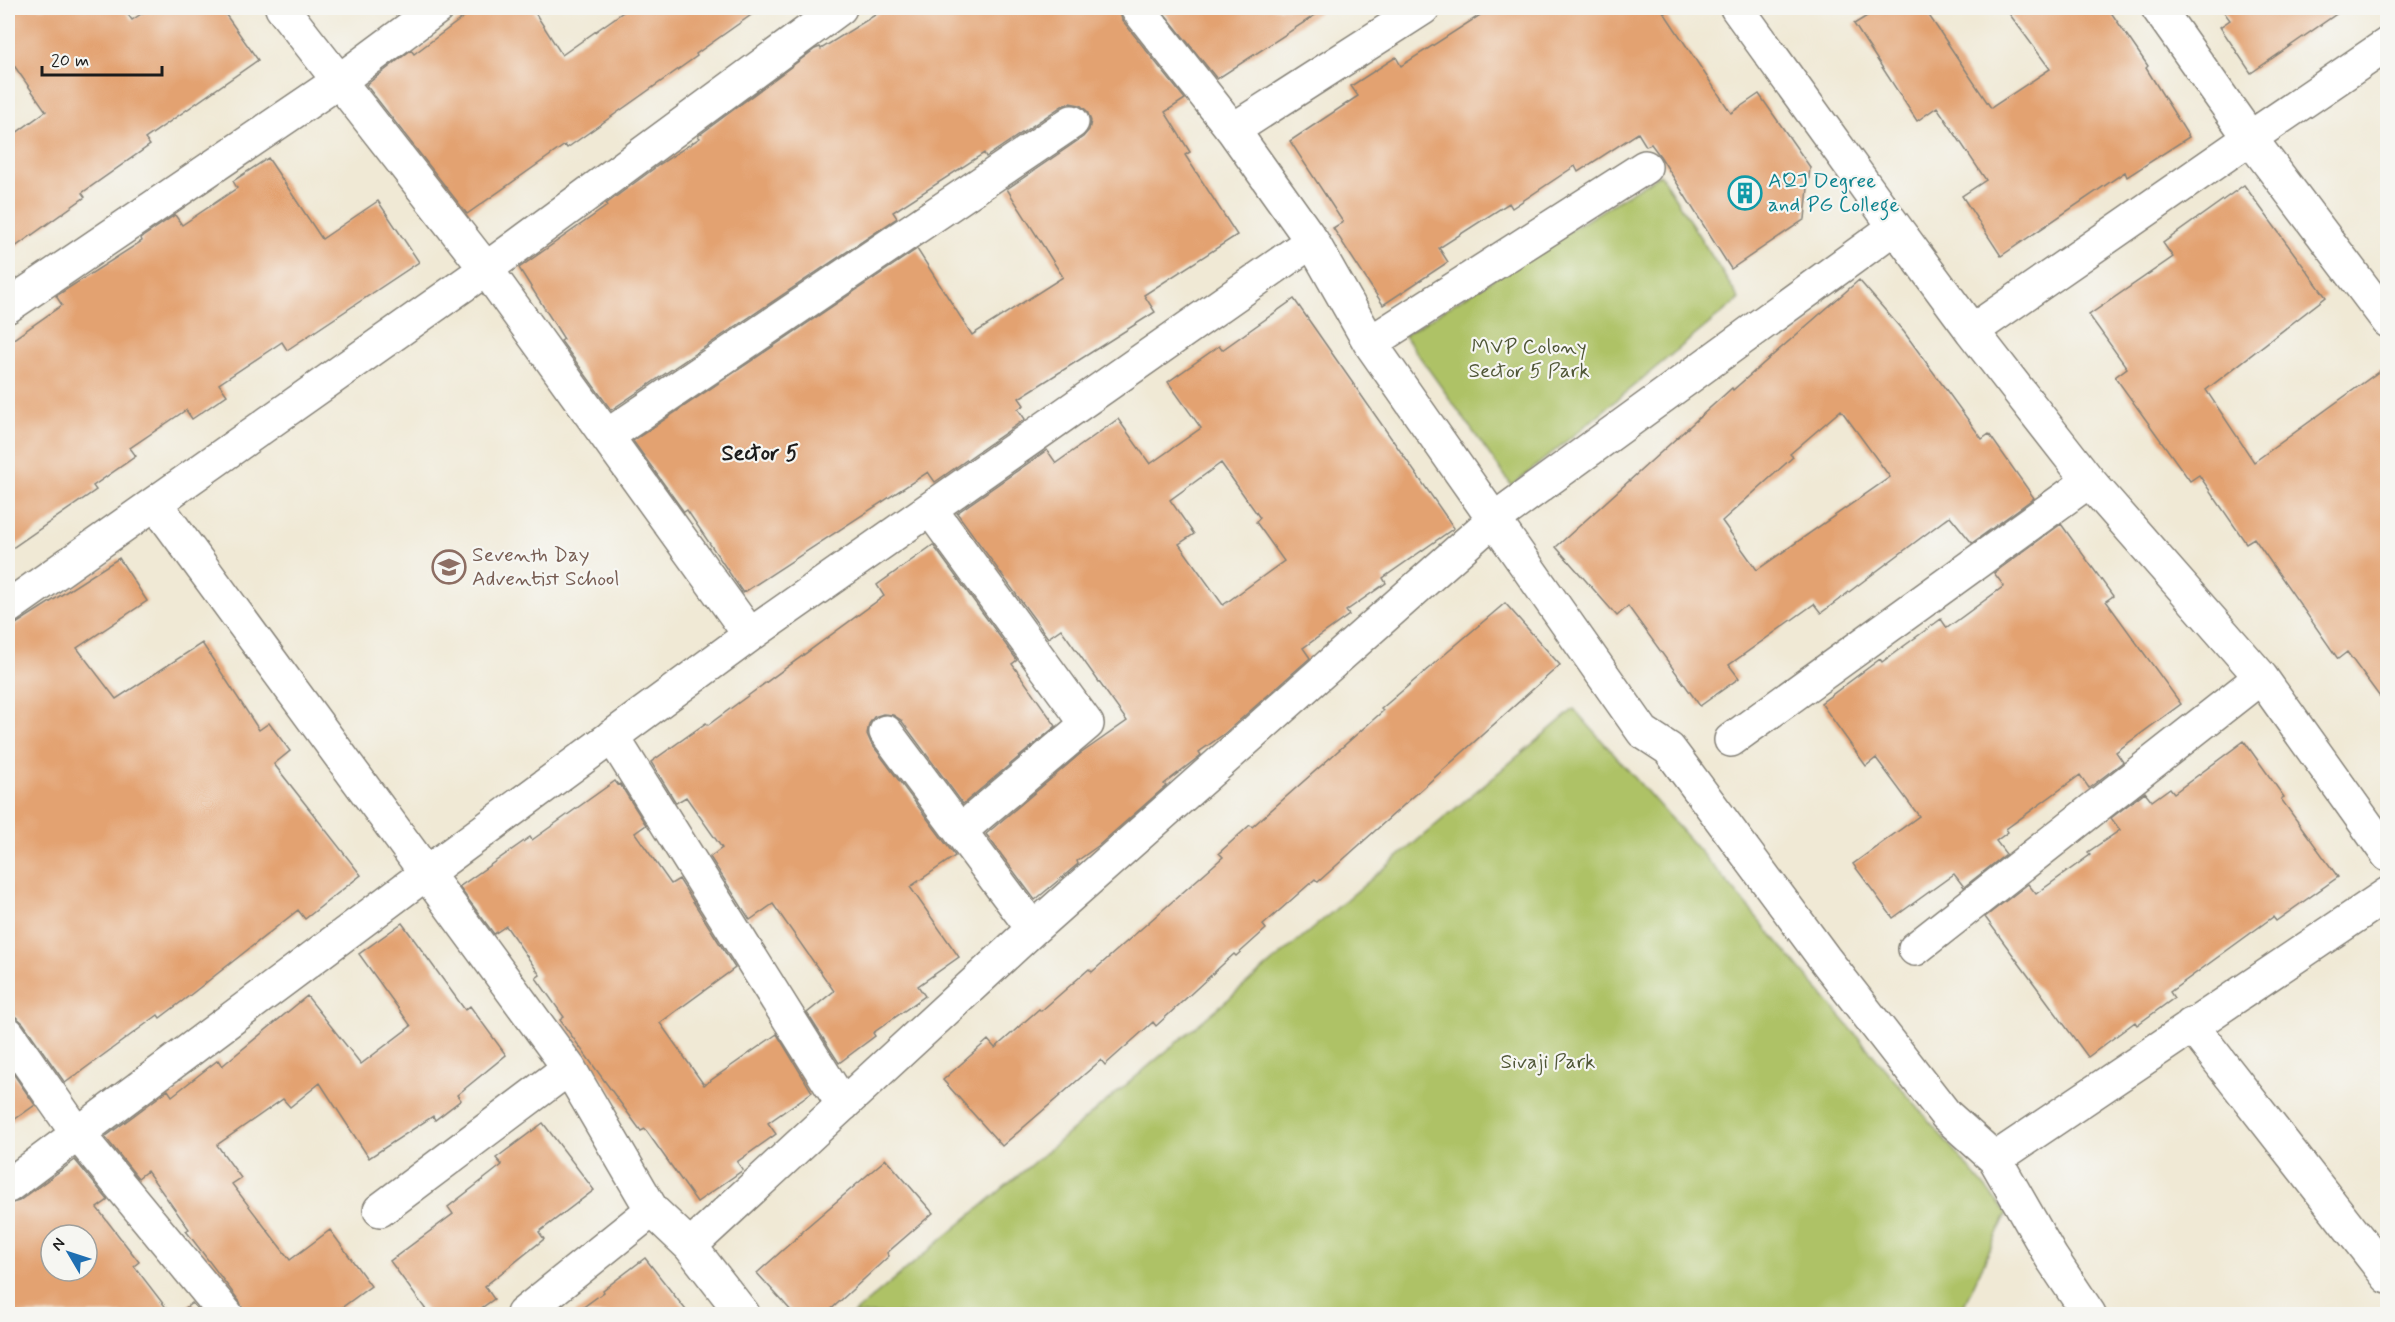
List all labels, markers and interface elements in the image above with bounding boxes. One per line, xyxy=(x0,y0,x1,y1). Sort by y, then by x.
scale bar xyxy=(42,39,162,77)
text: 20 m xyxy=(51,49,89,73)
place label: AQJ Degree and PG College xyxy=(1768,167,1899,221)
building icon: AQJ Degree and PG College xyxy=(1727,175,1763,211)
park label: MVP Colony Sector 5 Park xyxy=(1468,333,1590,385)
district label: Sector 5 xyxy=(721,440,799,468)
place label: Seventh Day Adventist School xyxy=(472,541,619,593)
school or university icon: Seventh Day Adventist School xyxy=(431,549,467,585)
park label: Sivaji Park xyxy=(1500,1048,1596,1076)
north arrow xyxy=(39,1223,99,1283)
text: N xyxy=(47,1234,70,1255)

